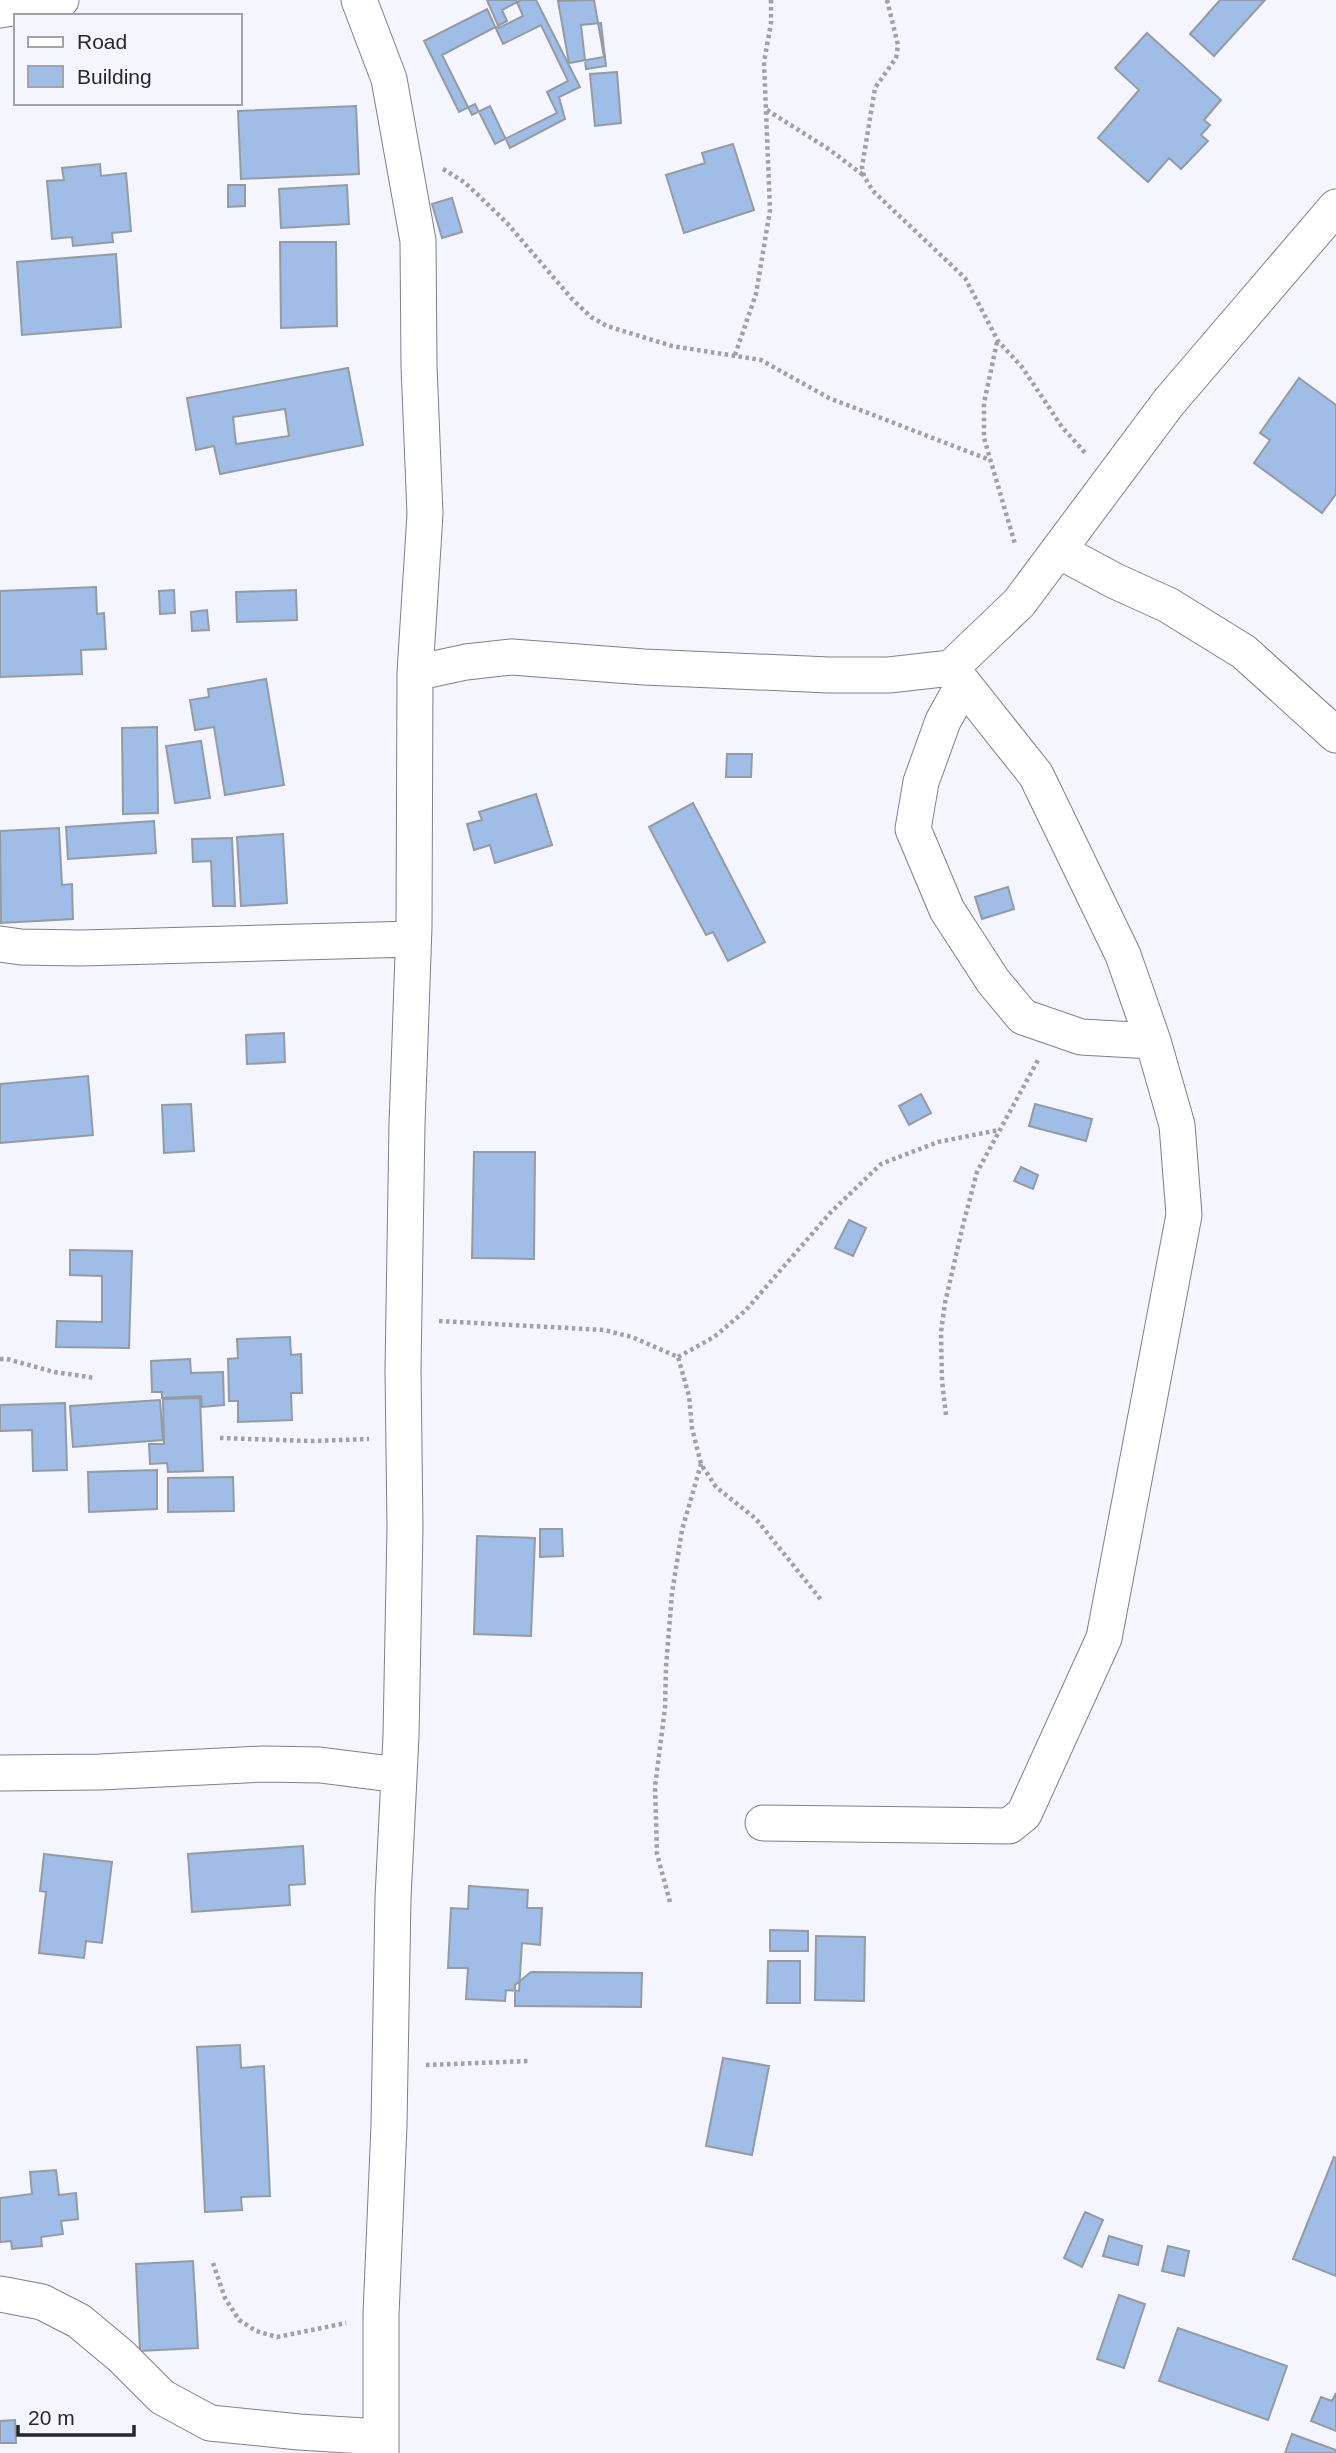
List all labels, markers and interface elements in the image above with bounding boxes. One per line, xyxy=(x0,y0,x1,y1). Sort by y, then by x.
legend xyxy=(14,14,242,105)
text: Road xyxy=(77,30,127,53)
text: Building xyxy=(77,65,152,88)
scale bar xyxy=(18,2394,133,2438)
text: 20 m xyxy=(28,2406,75,2429)

